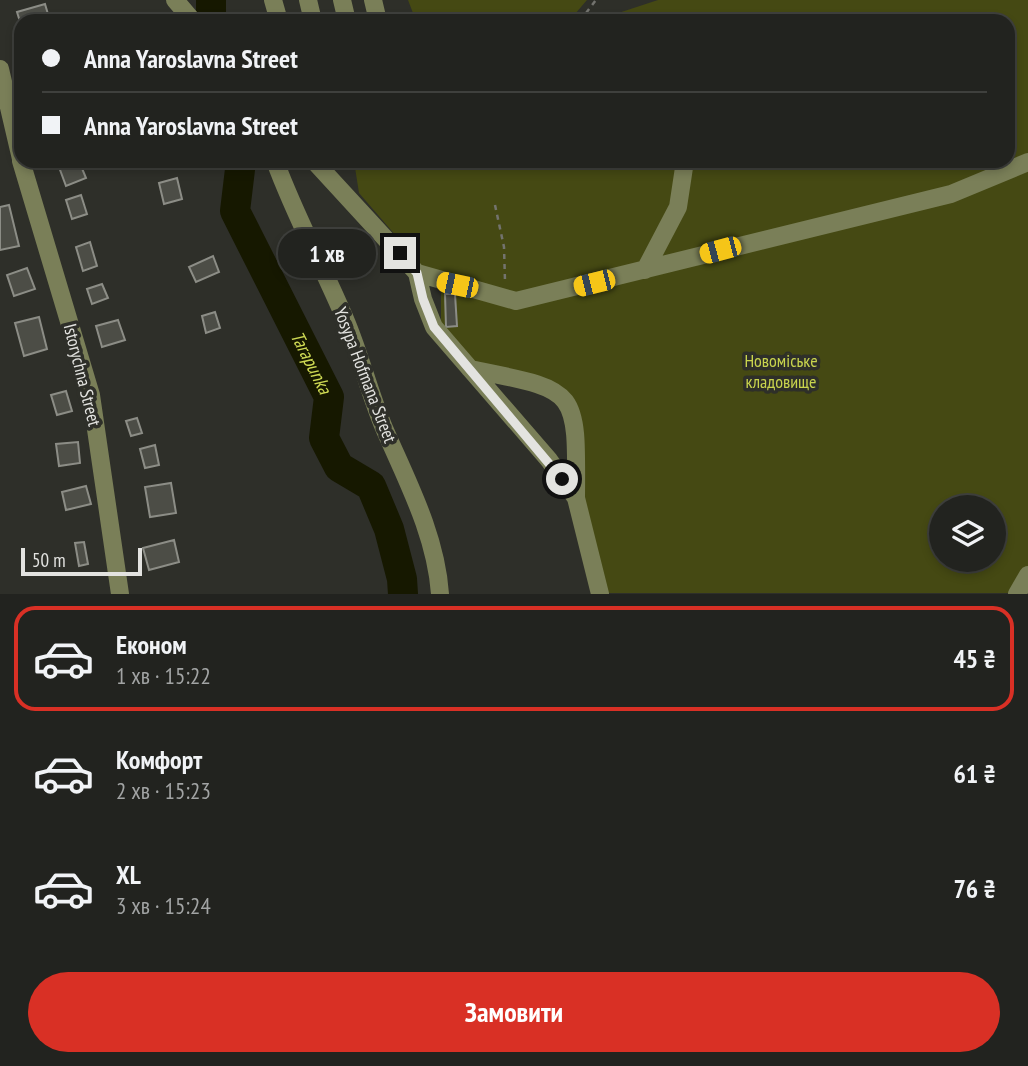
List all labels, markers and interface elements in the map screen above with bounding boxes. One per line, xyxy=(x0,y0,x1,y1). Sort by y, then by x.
text: Anna Yaroslavna Street xyxy=(84,42,298,75)
text: Anna Yaroslavna Street xyxy=(84,109,298,142)
callout: 1 хв xyxy=(278,229,376,278)
car xyxy=(697,234,744,266)
route end xyxy=(384,237,416,269)
text: 1 хв xyxy=(309,239,345,268)
car xyxy=(572,268,617,298)
car xyxy=(435,270,480,300)
street label: Yosypa Hofmana Street xyxy=(329,304,402,446)
street label: Istorychna Street xyxy=(59,321,106,429)
water label: Tarapunka xyxy=(286,327,338,399)
park label: Новоміське кладовище xyxy=(744,349,818,393)
route start xyxy=(546,463,578,495)
map controls xyxy=(929,495,1006,572)
button: layers xyxy=(929,495,1006,572)
scale bar xyxy=(21,544,142,576)
text: 50 m xyxy=(32,548,66,572)
icon: car xyxy=(32,627,95,690)
text: Економ xyxy=(116,628,187,661)
text: 45 ₴ xyxy=(953,642,996,675)
text: 1 хв · 15:22 xyxy=(116,661,211,690)
icon: car xyxy=(32,742,95,805)
text: Комфорт xyxy=(116,743,202,776)
text: 61 ₴ xyxy=(953,757,996,790)
text: 2 хв · 15:23 xyxy=(116,776,211,805)
icon: car xyxy=(32,857,95,920)
text: XL xyxy=(116,858,141,891)
text: 76 ₴ xyxy=(953,872,996,905)
text: 3 хв · 15:24 xyxy=(116,891,211,920)
button: Замовити xyxy=(28,972,1000,1052)

